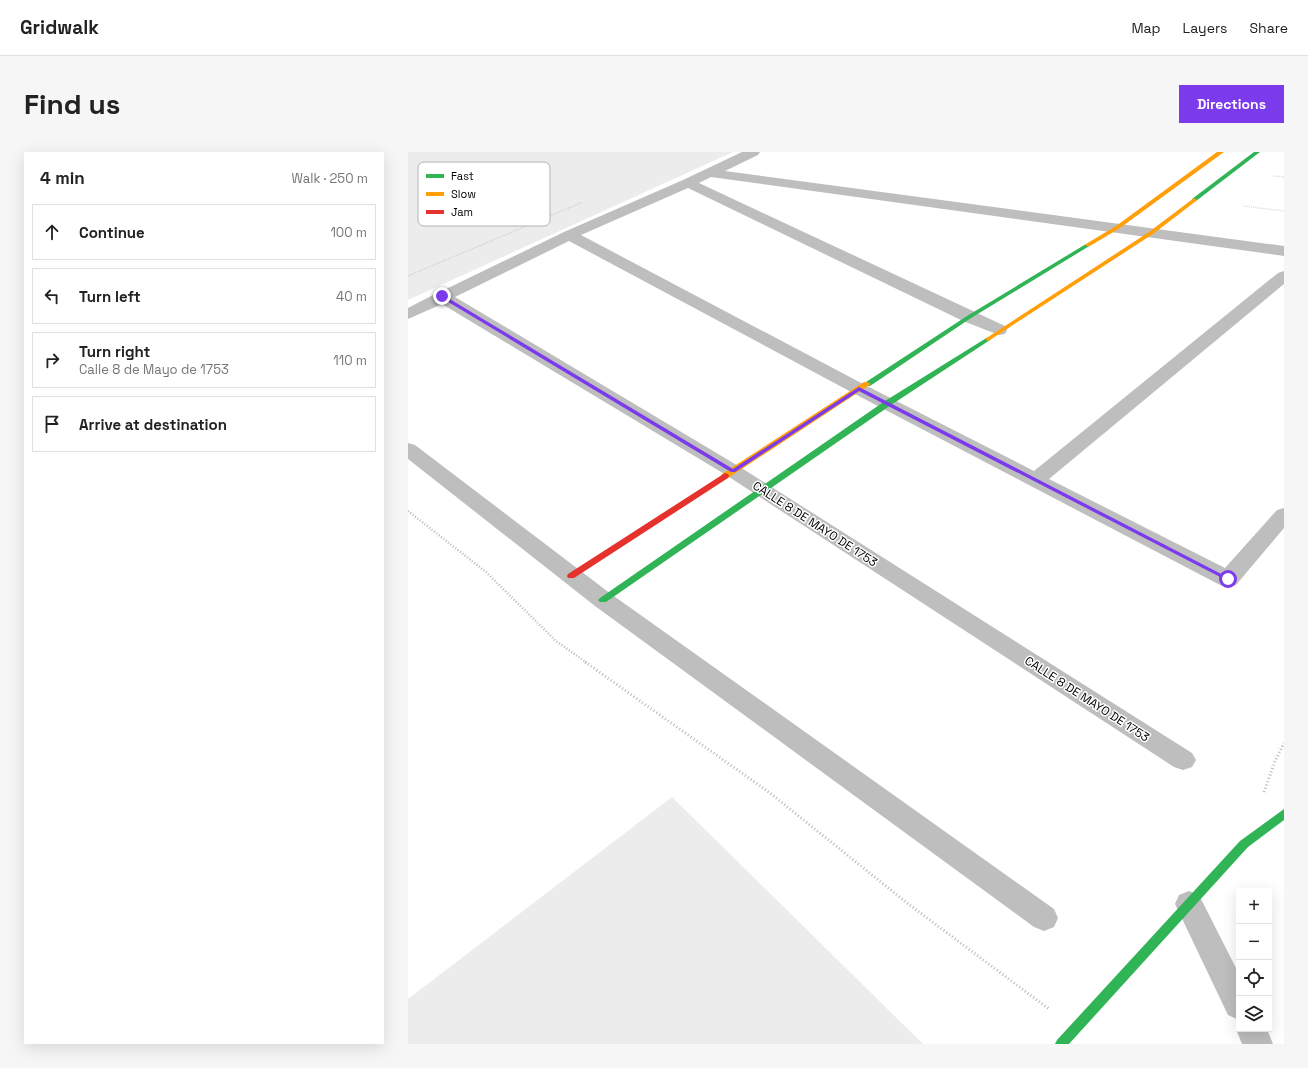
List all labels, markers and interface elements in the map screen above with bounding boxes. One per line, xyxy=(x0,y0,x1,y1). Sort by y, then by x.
text: Gridwalk xyxy=(20,15,99,40)
text: Map xyxy=(1131,19,1161,37)
text: Layers xyxy=(1183,19,1227,37)
text: Share xyxy=(1249,19,1288,37)
button: Directions xyxy=(1179,85,1284,123)
text: Find us xyxy=(24,86,121,122)
legend xyxy=(418,162,550,226)
text: 4 min xyxy=(40,167,85,189)
text: Fast xyxy=(451,169,474,183)
text: Walk · 250 m xyxy=(292,170,368,187)
text: Slow xyxy=(451,187,476,201)
text: Jam xyxy=(451,205,473,219)
icon: ahead xyxy=(41,221,63,243)
text: Continue xyxy=(79,223,145,242)
text: 100 m xyxy=(330,224,367,241)
icon: left xyxy=(41,285,63,307)
text: Turn left xyxy=(79,287,141,306)
route end xyxy=(433,287,451,305)
text: 40 m xyxy=(336,288,367,305)
text: Turn right xyxy=(79,342,150,361)
icon: right xyxy=(41,349,63,371)
text: 110 m xyxy=(333,352,367,369)
text: Calle 8 de Mayo de 1753 xyxy=(79,361,229,378)
icon: arrive xyxy=(41,413,63,435)
text: Arrive at destination xyxy=(79,415,227,434)
street label: CALLE 8 DE MAYO DE 1753 xyxy=(750,478,880,570)
route start xyxy=(1219,570,1237,588)
street label: CALLE 8 DE MAYO DE 1753 xyxy=(1022,653,1152,745)
map controls xyxy=(1236,888,1272,1032)
button: + xyxy=(1236,888,1272,924)
button: − xyxy=(1236,924,1272,960)
button: locate xyxy=(1236,960,1272,996)
button: layers xyxy=(1236,996,1272,1032)

